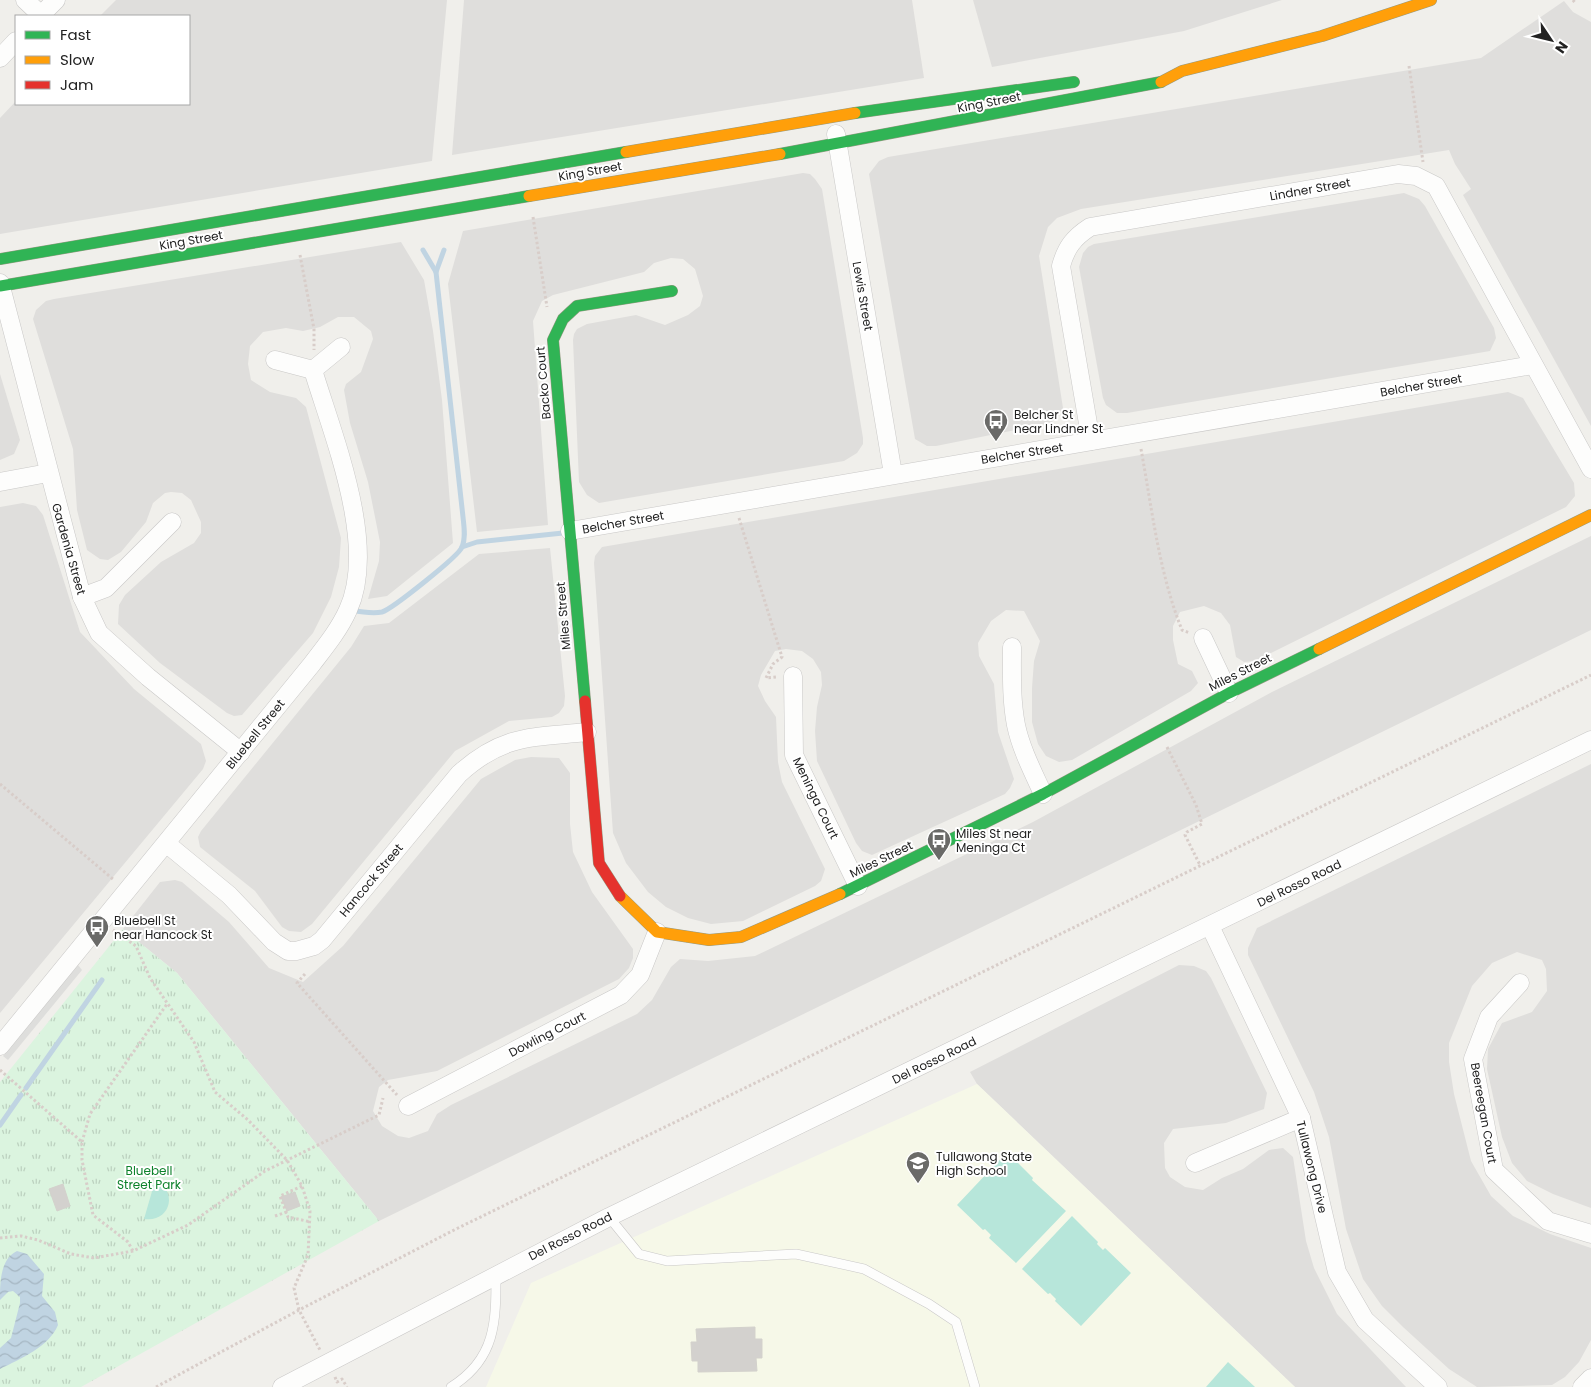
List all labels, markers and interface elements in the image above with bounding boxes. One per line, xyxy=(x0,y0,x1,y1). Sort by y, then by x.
legend xyxy=(15,15,190,105)
north arrow xyxy=(1526,15,1576,65)
text: Fast xyxy=(60,24,91,45)
text: N xyxy=(1550,37,1573,58)
text: Slow xyxy=(60,49,95,70)
text: Jam xyxy=(60,74,94,95)
street label: King Street xyxy=(956,88,1022,116)
street label: King Street xyxy=(557,157,623,185)
street label: Lindner Street xyxy=(1268,174,1352,204)
street label: King Street xyxy=(158,226,224,254)
street label: Lewis Street xyxy=(849,260,877,332)
street label: Backo Court xyxy=(531,346,555,420)
street label: Belcher Street xyxy=(1379,369,1463,401)
place label: Belcher St near Lindner St xyxy=(1014,406,1103,437)
bus stop icon: Belcher St near Lindner St xyxy=(983,408,1009,442)
street label: Belcher Street xyxy=(980,438,1064,468)
street label: Gardenia Street xyxy=(48,501,90,597)
street label: Belcher Street xyxy=(581,506,665,538)
street label: Miles Street xyxy=(552,581,574,651)
street label: Miles Street xyxy=(1206,649,1274,695)
street label: Bluebell Street xyxy=(222,696,288,772)
street label: Meninga Court xyxy=(789,754,843,842)
place label: Miles St near Meninga Ct xyxy=(956,825,1032,856)
bus stop icon: Miles St near Meninga Ct xyxy=(926,827,952,861)
street label: Miles Street xyxy=(847,836,915,882)
street label: Hancock Street xyxy=(335,840,407,920)
street label: Del Rosso Road xyxy=(1254,855,1344,911)
place label: Bluebell St near Hancock St xyxy=(114,912,212,943)
bus stop icon: Bluebell St near Hancock St xyxy=(84,914,110,948)
street label: Dowling Court xyxy=(506,1007,588,1061)
street label: Del Rosso Road xyxy=(889,1032,979,1088)
street label: Beereegan Court xyxy=(1467,1061,1501,1165)
street label: Tullawong Drive xyxy=(1292,1119,1332,1215)
place label: Tullawong State High School xyxy=(936,1148,1032,1179)
school or university icon: Tullawong State High School xyxy=(905,1150,931,1184)
park label: Bluebell Street Park xyxy=(117,1162,182,1193)
street label: Del Rosso Road xyxy=(525,1208,615,1264)

